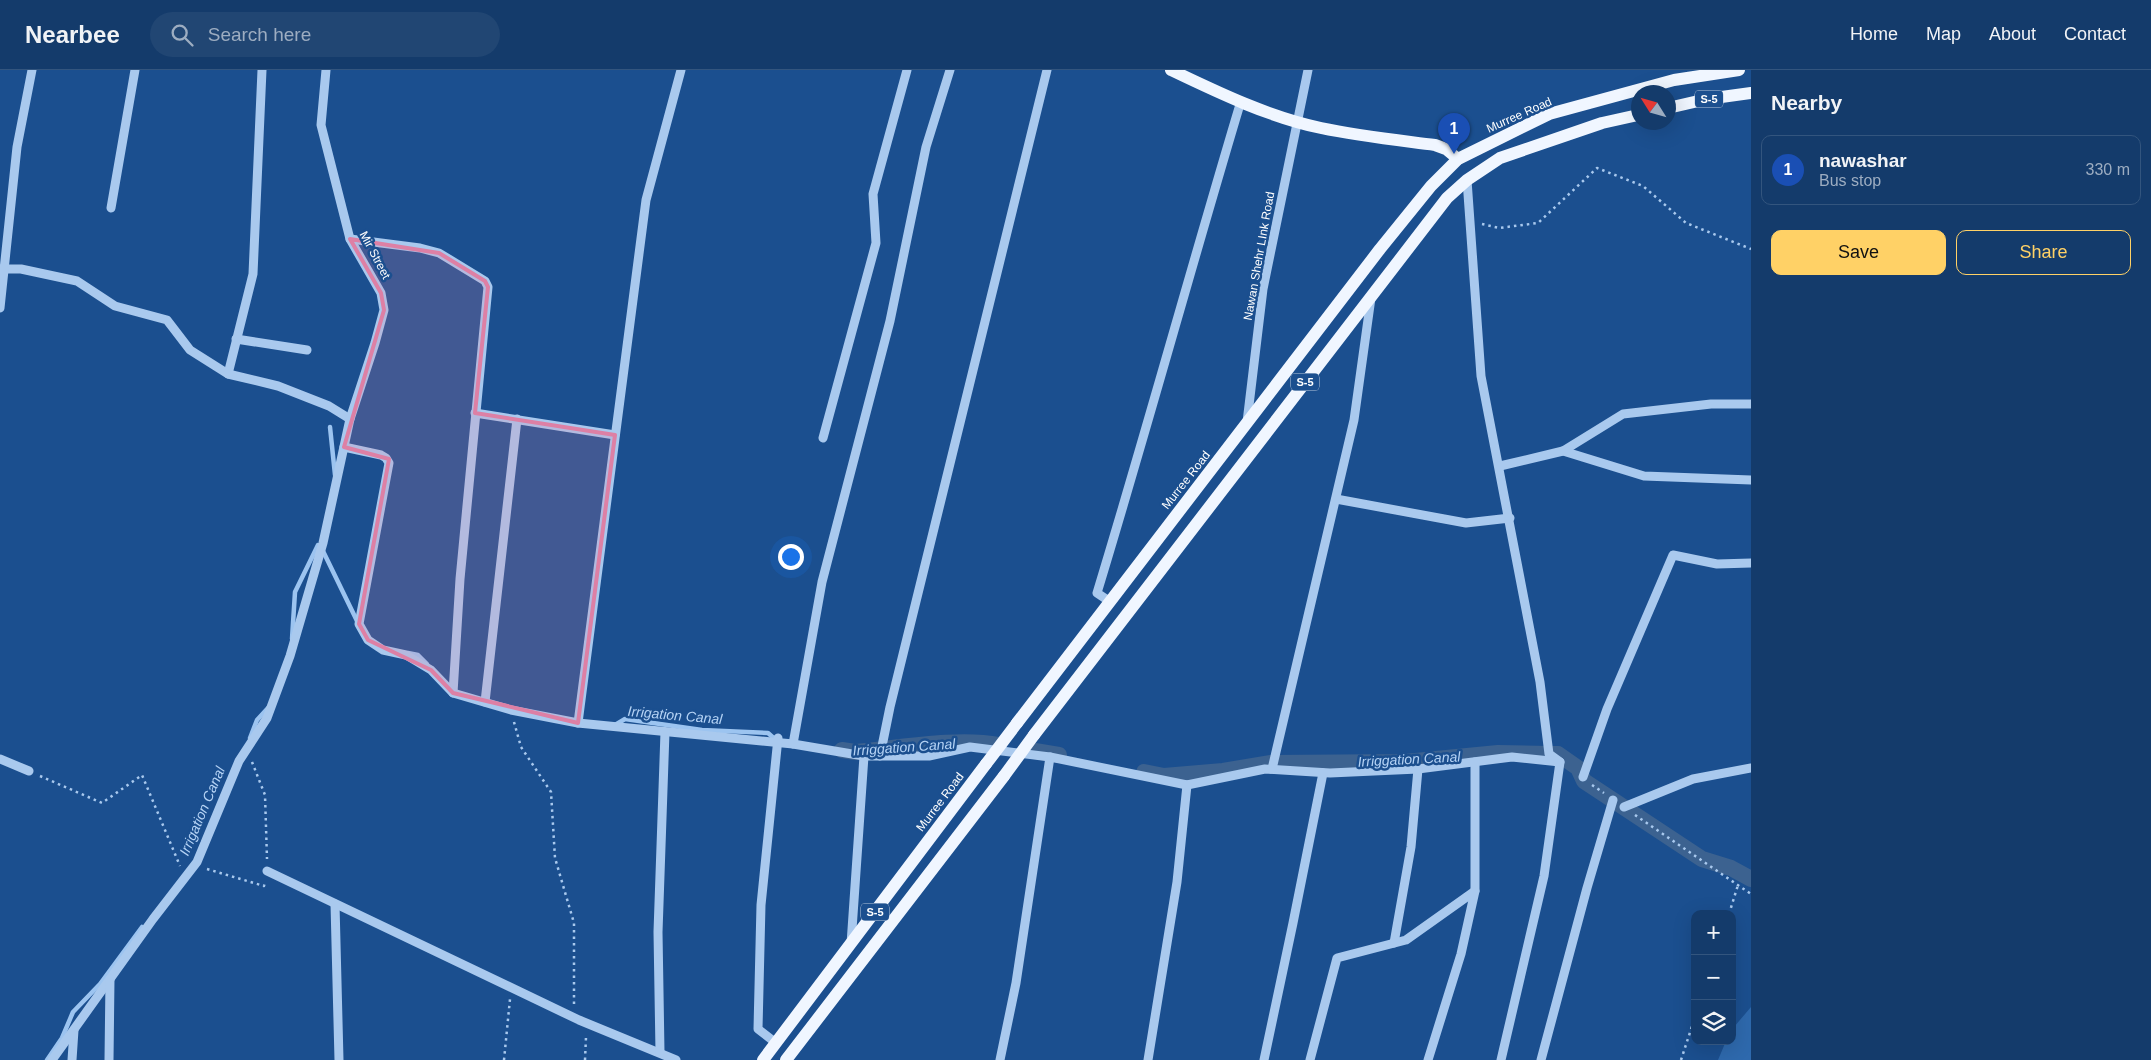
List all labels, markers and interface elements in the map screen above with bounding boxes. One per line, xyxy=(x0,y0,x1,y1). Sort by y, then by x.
search box xyxy=(150,12,500,57)
text: Nearbee xyxy=(25,21,120,48)
icon: search xyxy=(168,21,196,49)
text: Search here xyxy=(208,24,311,45)
text: Home xyxy=(1850,24,1898,44)
text: Map xyxy=(1926,24,1961,44)
text: About xyxy=(1989,24,2036,44)
text: Contact xyxy=(2064,24,2126,44)
north arrow xyxy=(1631,85,1676,130)
road number: S-5 xyxy=(1695,90,1723,108)
text: Nearby xyxy=(1771,91,1842,114)
street label: Murree Road xyxy=(1484,94,1554,136)
pin: 1 xyxy=(1438,113,1470,154)
text: nawashar xyxy=(1819,150,1907,171)
text: 1 xyxy=(1784,161,1792,178)
text: 330 m xyxy=(2086,161,2130,178)
text: Bus stop xyxy=(1819,172,1881,189)
street label: Nawan Shehr LInk Road xyxy=(1241,190,1277,322)
street label: Mir Street xyxy=(357,229,394,282)
button: Save xyxy=(1771,230,1946,275)
button: Share xyxy=(1956,230,2131,275)
road number: S-5 xyxy=(1291,374,1319,390)
street label: Murree Road xyxy=(1159,448,1213,512)
your location xyxy=(778,544,804,570)
water label: Irrigation Canal xyxy=(627,703,724,727)
water label: Irriggation Canal xyxy=(852,735,957,759)
water label: Irriggation Canal xyxy=(1357,748,1462,770)
water label: Irrigation Canal xyxy=(176,763,228,858)
street label: Murree Road xyxy=(913,770,967,834)
road number: S-5 xyxy=(861,904,889,920)
map controls xyxy=(1691,910,1736,1045)
button: + xyxy=(1691,910,1736,955)
button: − xyxy=(1691,955,1736,1000)
button: layers xyxy=(1691,1000,1736,1045)

